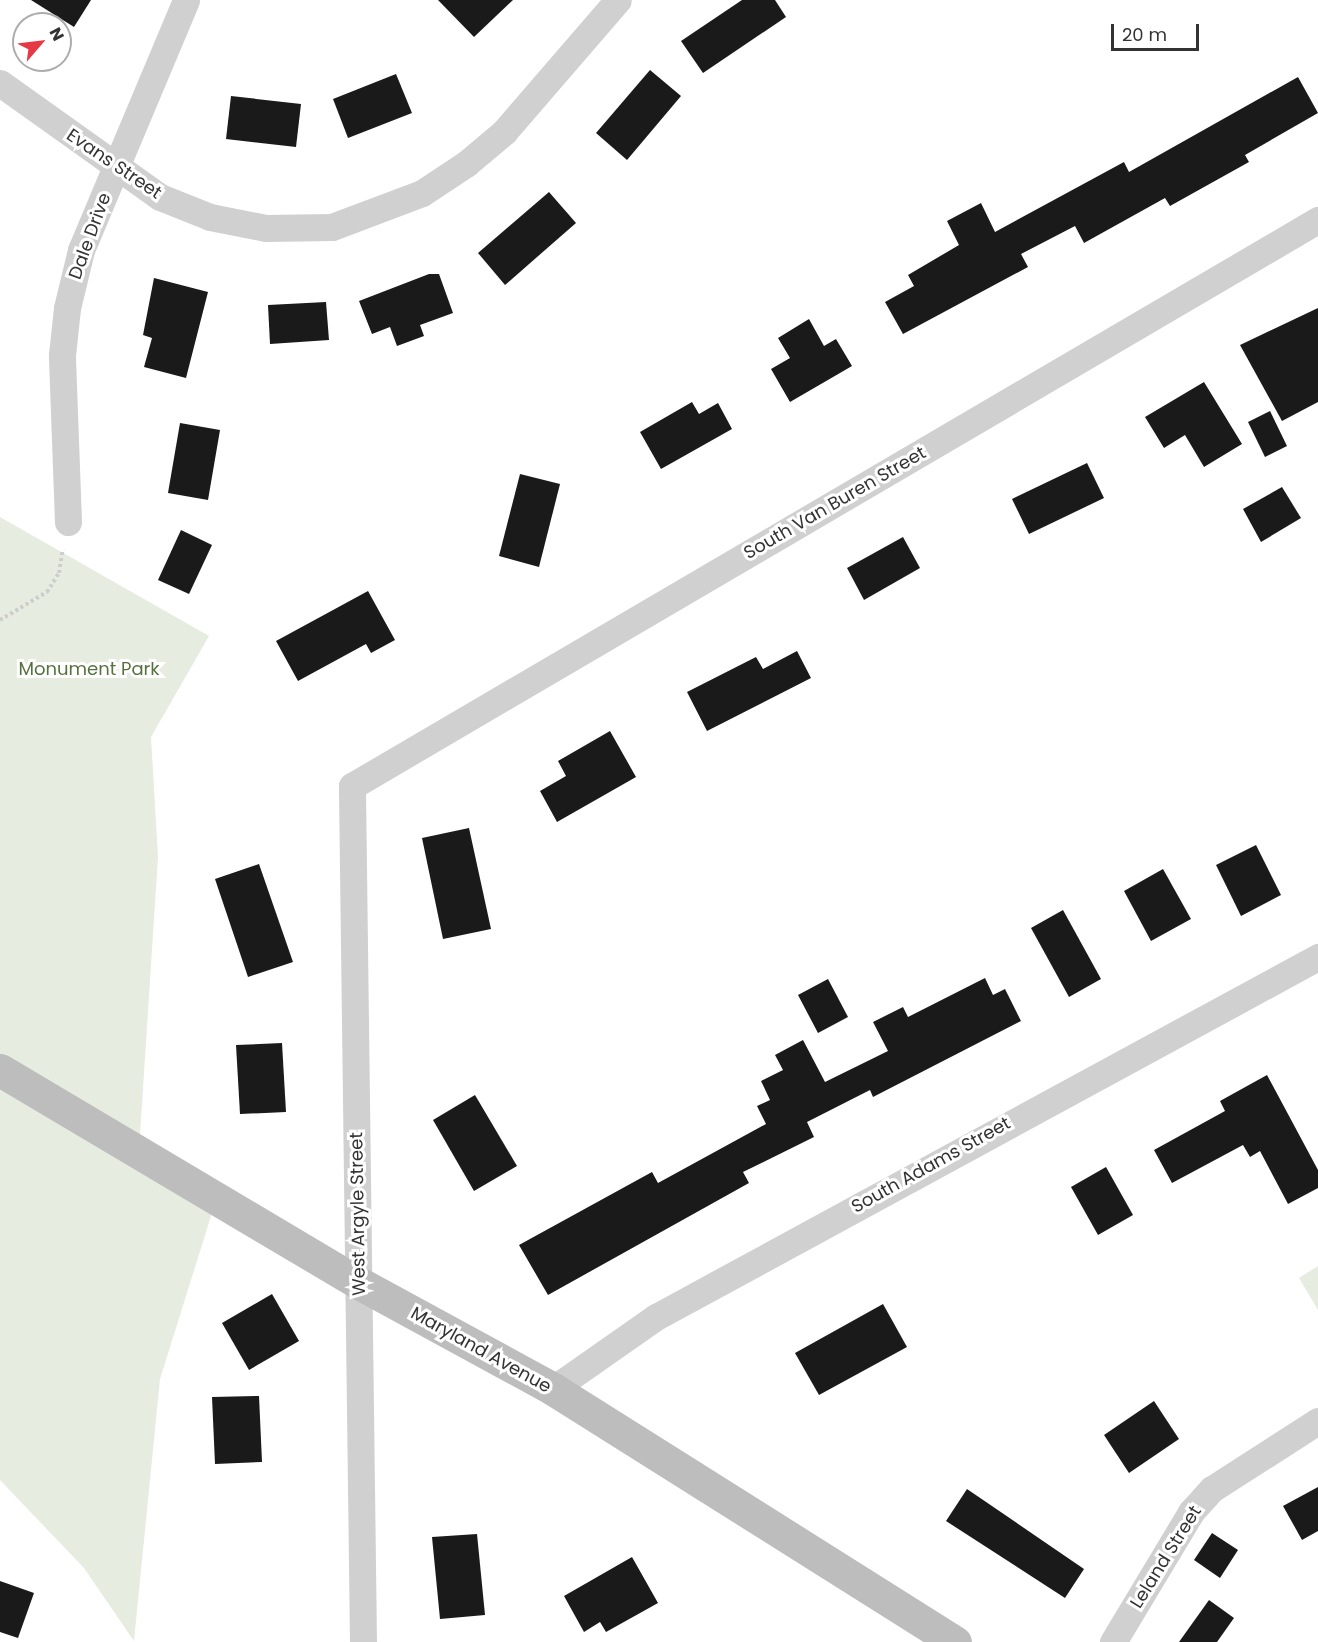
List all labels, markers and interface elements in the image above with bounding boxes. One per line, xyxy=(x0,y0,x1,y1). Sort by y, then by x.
north arrow xyxy=(12,12,72,72)
scale bar xyxy=(1114,12,1202,50)
text: 20 m xyxy=(1122,22,1167,47)
text: N xyxy=(44,24,70,45)
street label: Evans Street xyxy=(62,124,166,204)
street label: Dale Drive xyxy=(64,190,116,282)
street label: South Van Buren Street xyxy=(740,442,930,564)
park label: Monument Park xyxy=(18,658,160,680)
street label: South Adams Street xyxy=(848,1112,1014,1218)
street label: West Argyle Street xyxy=(346,1132,370,1296)
street label: Maryland Avenue xyxy=(407,1302,555,1398)
street label: Leland Street xyxy=(1126,1502,1206,1612)

